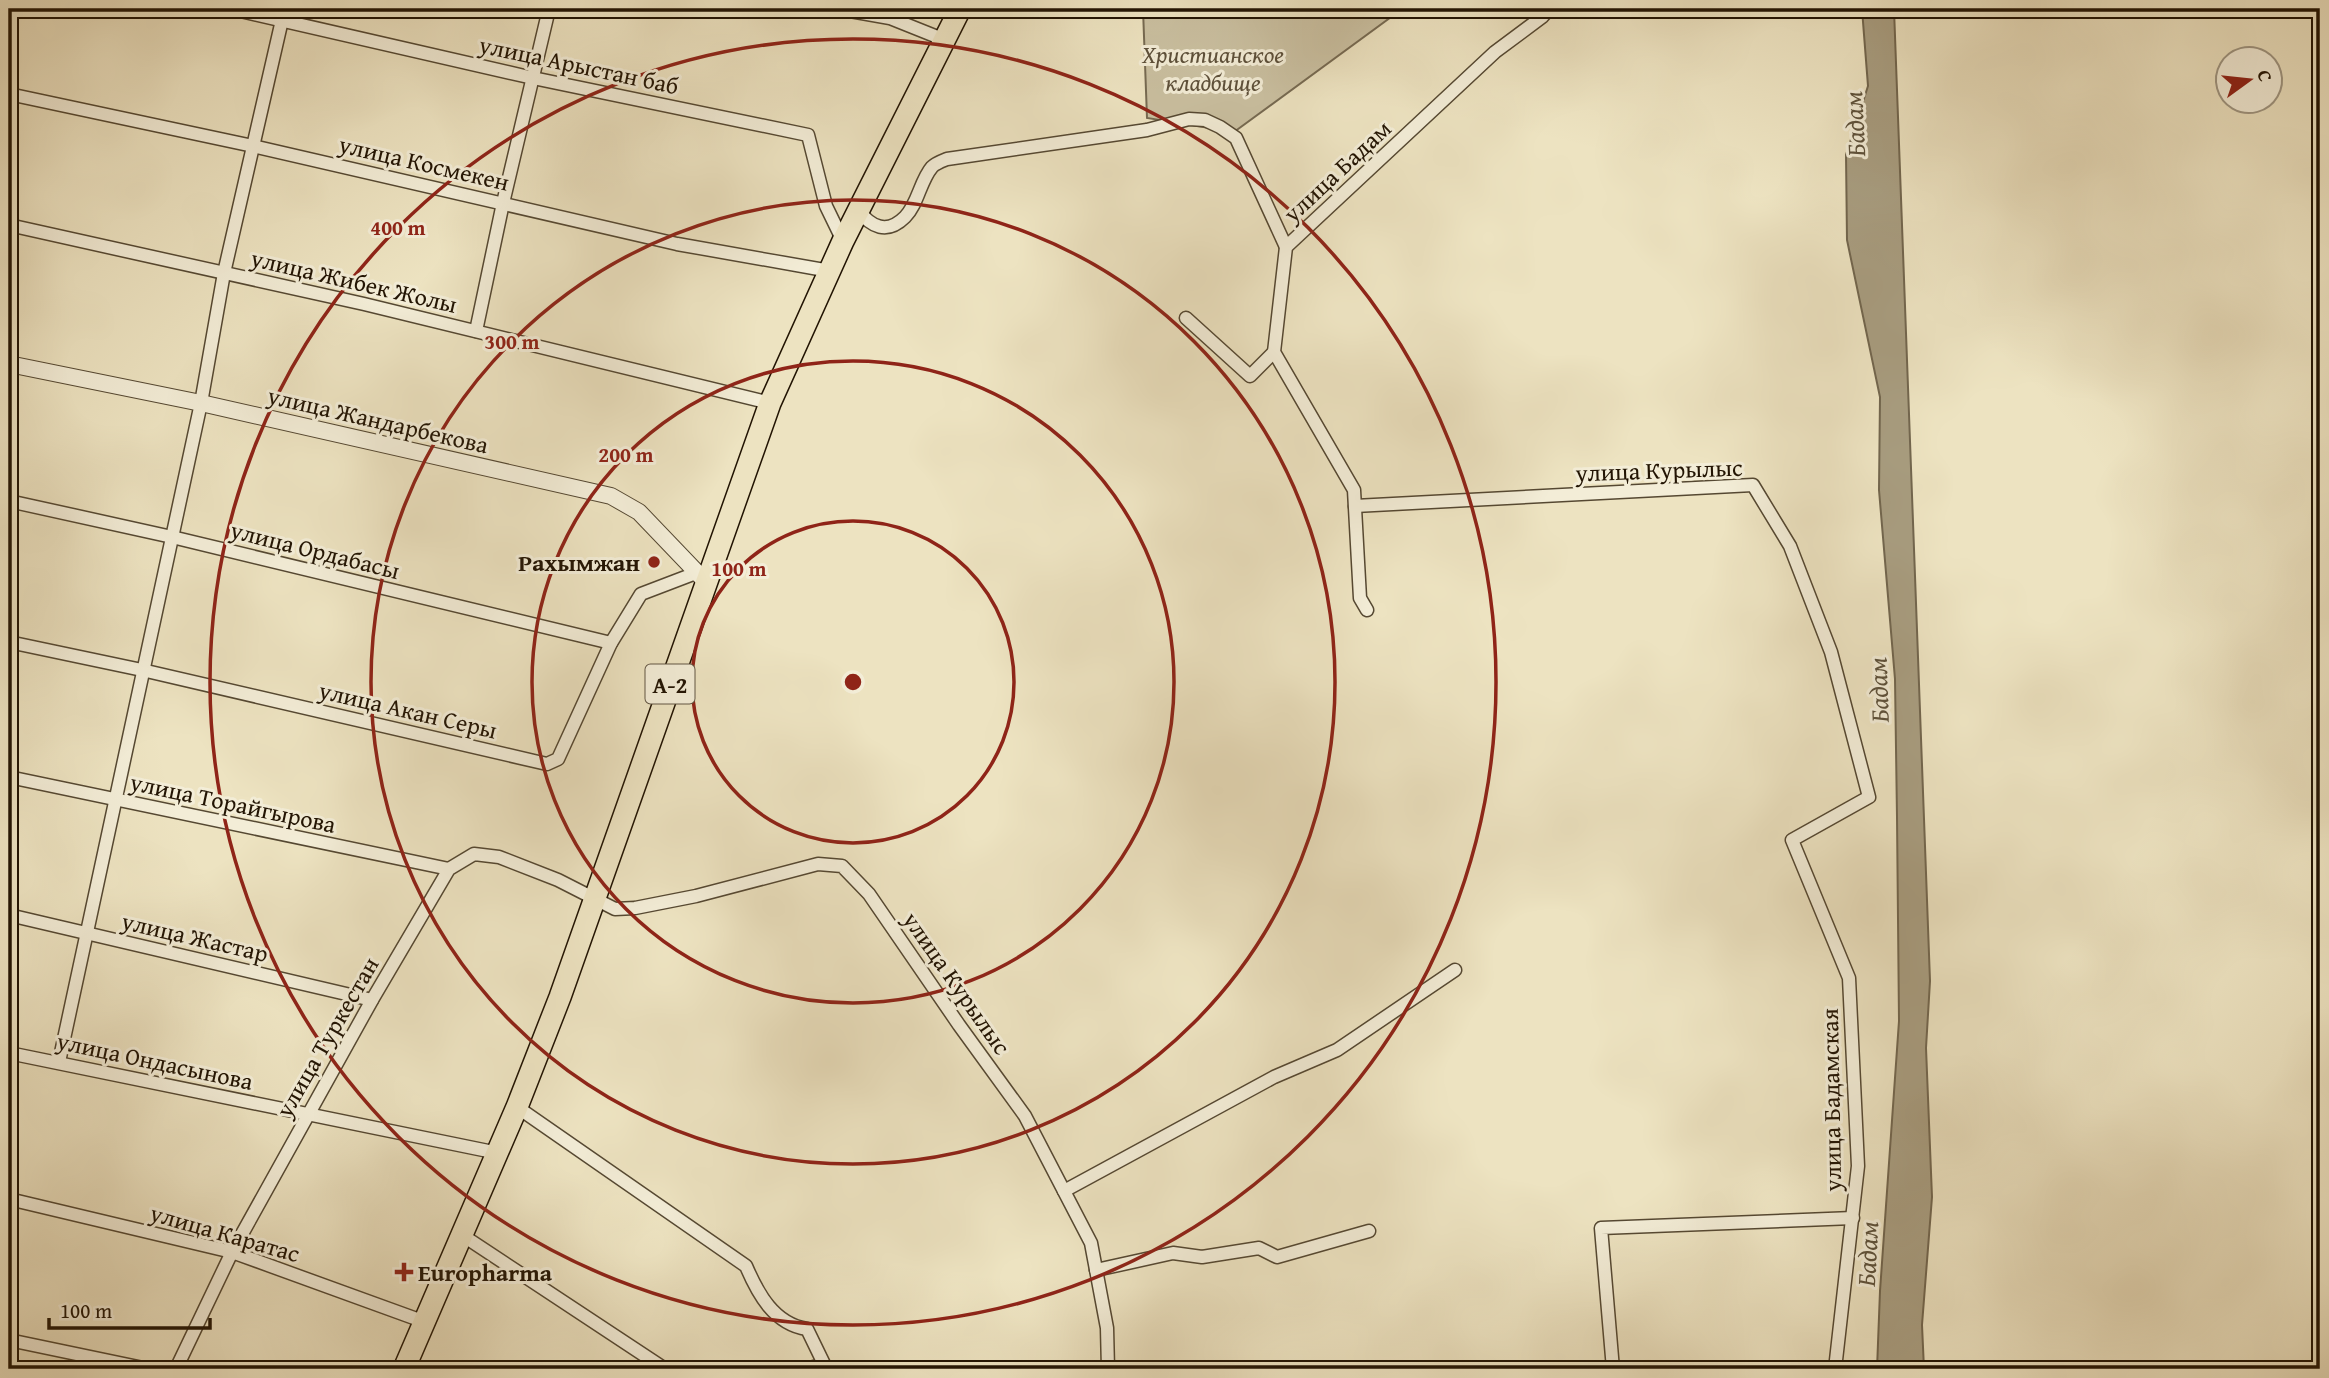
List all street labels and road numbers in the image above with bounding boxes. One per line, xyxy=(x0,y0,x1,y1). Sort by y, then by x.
street label: улица Арыстан баб xyxy=(475,27,682,103)
street label: улица Бадам xyxy=(1274,112,1399,231)
street label: улица Космекен xyxy=(334,126,513,200)
street label: улица Жибек Жолы xyxy=(246,240,461,322)
street label: улица Жандарбекова xyxy=(263,377,492,463)
street label: улица Курылыс xyxy=(1574,450,1744,490)
street label: улица Ордабасы xyxy=(226,512,403,588)
road number: A-2 xyxy=(646,664,694,704)
street label: улица Акан Серы xyxy=(314,672,501,748)
street label: улица Торайгырова xyxy=(126,764,340,842)
street label: улица Жастар xyxy=(117,903,272,971)
street label: улица Курылыс xyxy=(894,904,1020,1062)
street label: улица Туркестан xyxy=(266,950,387,1125)
street label: улица Бадамская xyxy=(1812,1008,1850,1193)
street label: улица Ондасынова xyxy=(53,1023,257,1099)
street label: улица Каратас xyxy=(145,1195,304,1271)

